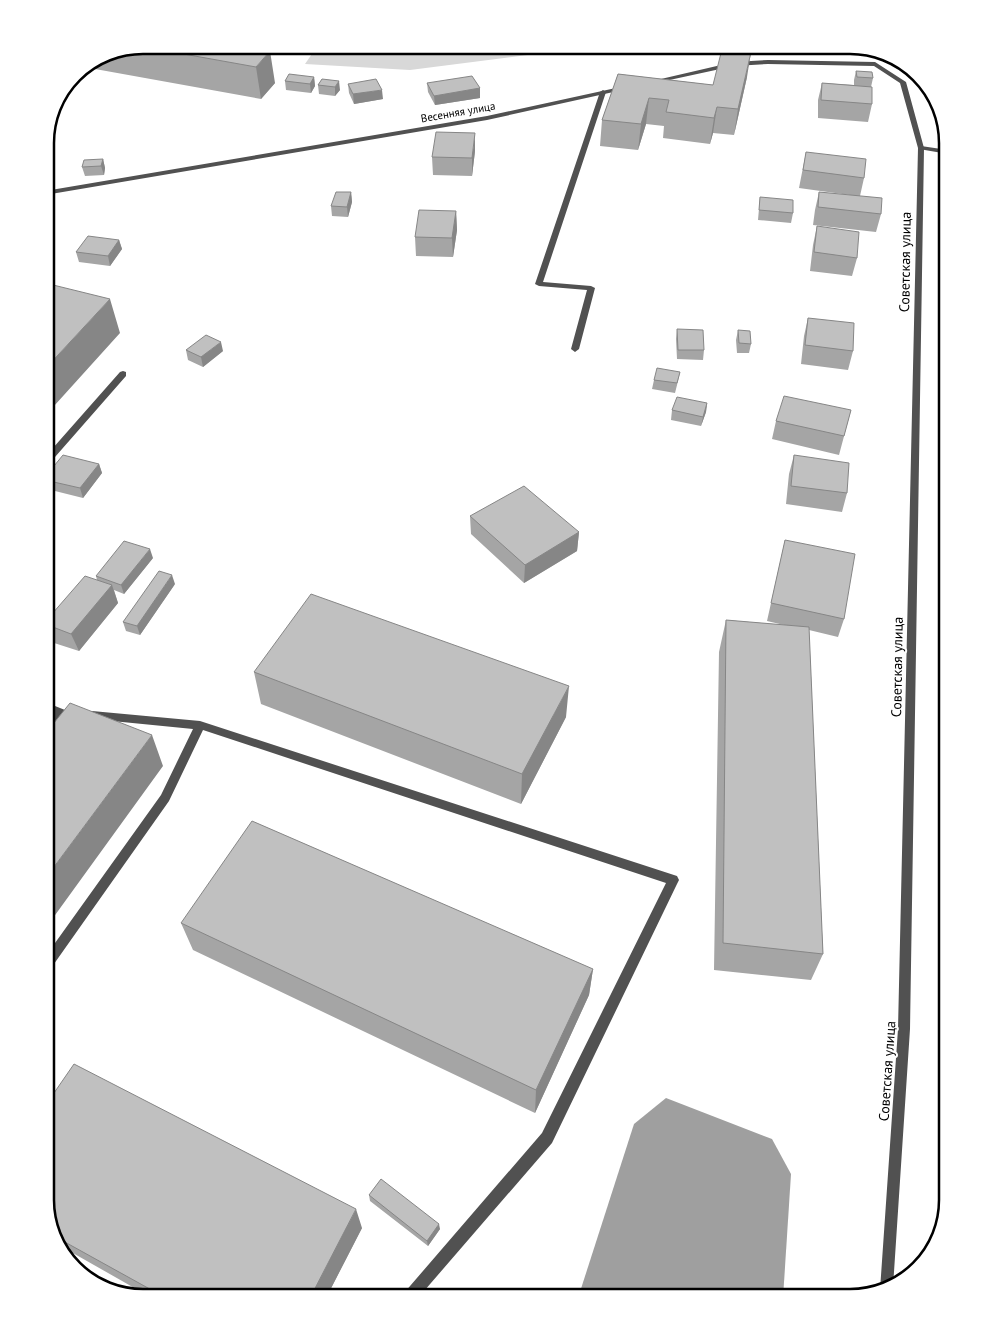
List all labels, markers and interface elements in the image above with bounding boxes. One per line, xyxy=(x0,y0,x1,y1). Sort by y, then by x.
street label: Весенняя улица xyxy=(420,99,496,125)
street label: Советская улица xyxy=(895,212,915,312)
street label: Советская улица xyxy=(887,617,907,717)
street label: Советская улица xyxy=(875,1020,899,1122)

